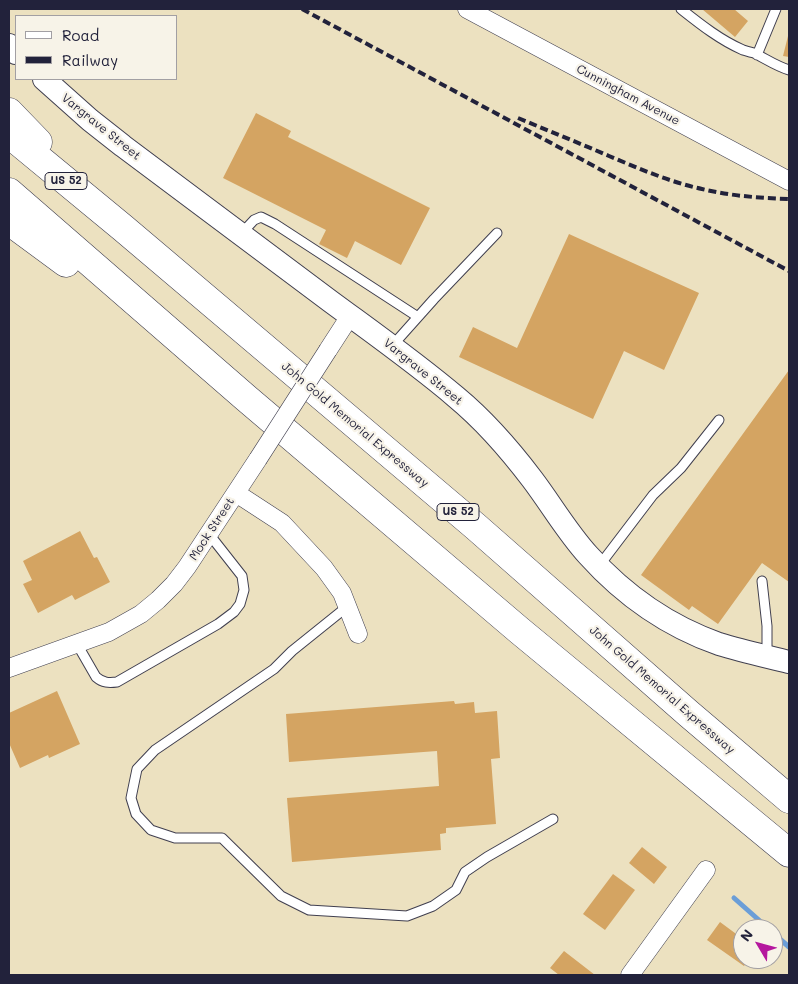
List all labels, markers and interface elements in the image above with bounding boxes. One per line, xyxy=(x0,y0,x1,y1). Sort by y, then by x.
legend xyxy=(15,15,178,80)
text: Road xyxy=(62,25,99,45)
text: Railway xyxy=(62,50,118,70)
street label: Cunningham Avenue xyxy=(574,62,682,128)
street label: Vargrave Street xyxy=(59,91,143,163)
road number: US 52 xyxy=(45,172,87,190)
street label: Vargrave Street xyxy=(381,336,465,408)
street label: John Gold Memorial Expressway xyxy=(278,359,432,491)
street label: Mock Street xyxy=(186,495,238,563)
road number: US 52 xyxy=(437,504,479,520)
street label: John Gold Memorial Expressway xyxy=(586,623,738,757)
north arrow xyxy=(733,919,783,969)
text: N xyxy=(736,925,757,945)

